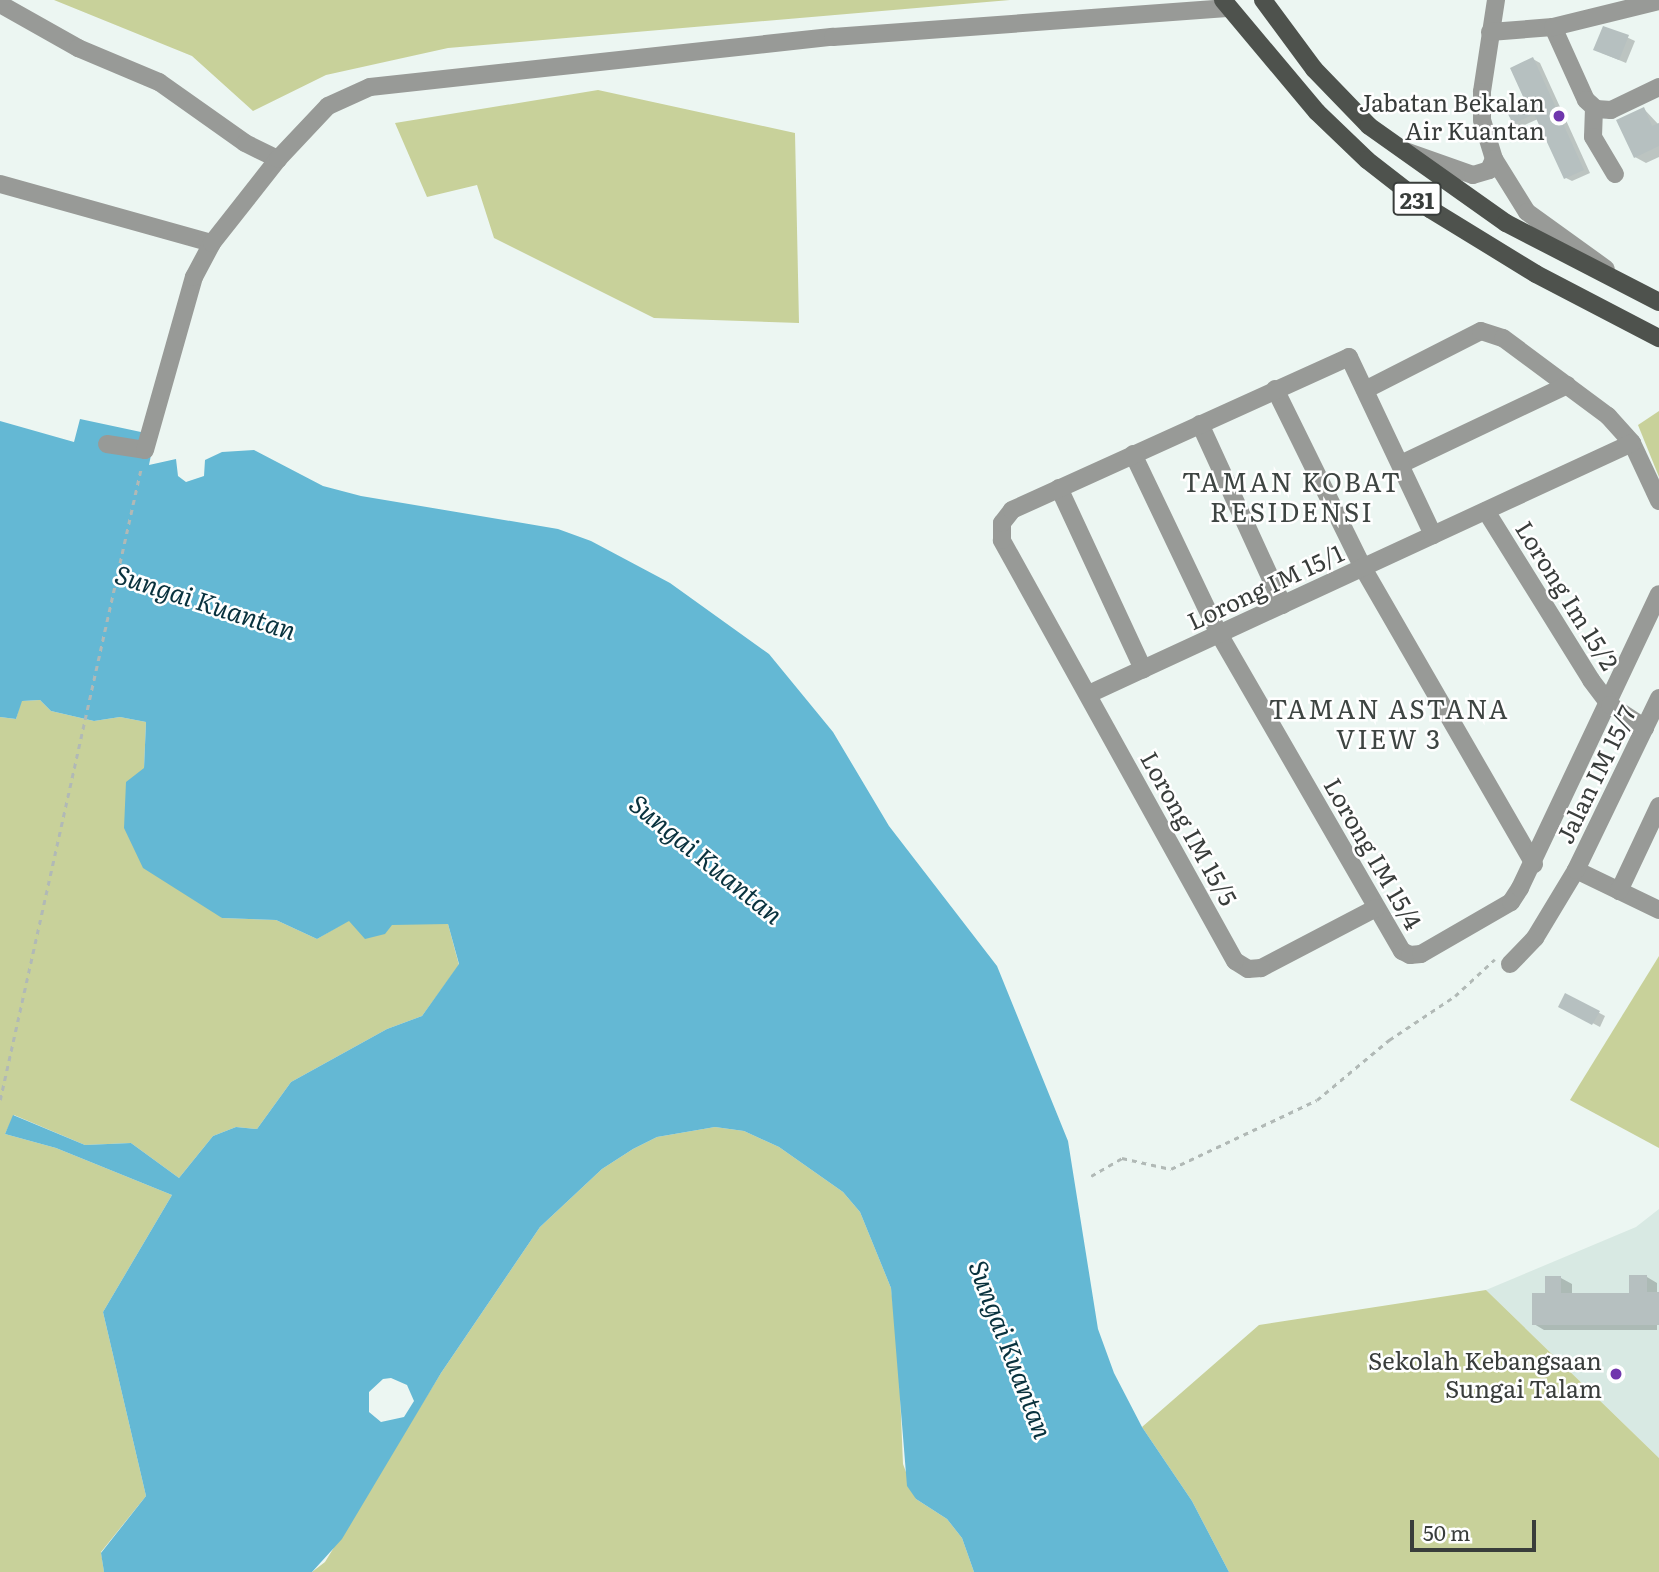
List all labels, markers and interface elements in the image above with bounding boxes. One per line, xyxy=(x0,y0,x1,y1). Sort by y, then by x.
place label: Jabatan Bekalan Air Kuantan xyxy=(1359,88,1545,144)
marker: Jabatan Bekalan Air Kuantan xyxy=(1551,108,1567,124)
road number: 231 xyxy=(1392,180,1442,218)
district label: TAMAN KOBAT RESIDENSI xyxy=(1183,465,1401,526)
street label: Lorong Im 15/2 xyxy=(1511,515,1625,675)
street label: Lorong IM 15/1 xyxy=(1182,537,1348,635)
water label: Sungai Kuantan xyxy=(112,557,300,645)
district label: TAMAN ASTANA VIEW 3 xyxy=(1270,692,1508,754)
street label: Jalan IM 15/7 xyxy=(1549,700,1641,848)
street label: Lorong IM 15/5 xyxy=(1136,746,1244,910)
street label: Lorong IM 15/4 xyxy=(1319,772,1429,934)
water label: Sungai Kuantan xyxy=(624,787,790,929)
water label: Sungai Kuantan xyxy=(964,1256,1060,1442)
place label: Sekolah Kebangsaan Sungai Talam xyxy=(1368,1346,1602,1402)
marker: Sekolah Kebangsaan Sungai Talam xyxy=(1608,1366,1624,1382)
scale bar xyxy=(1414,1506,1540,1550)
text: 50 m xyxy=(1423,1516,1470,1547)

